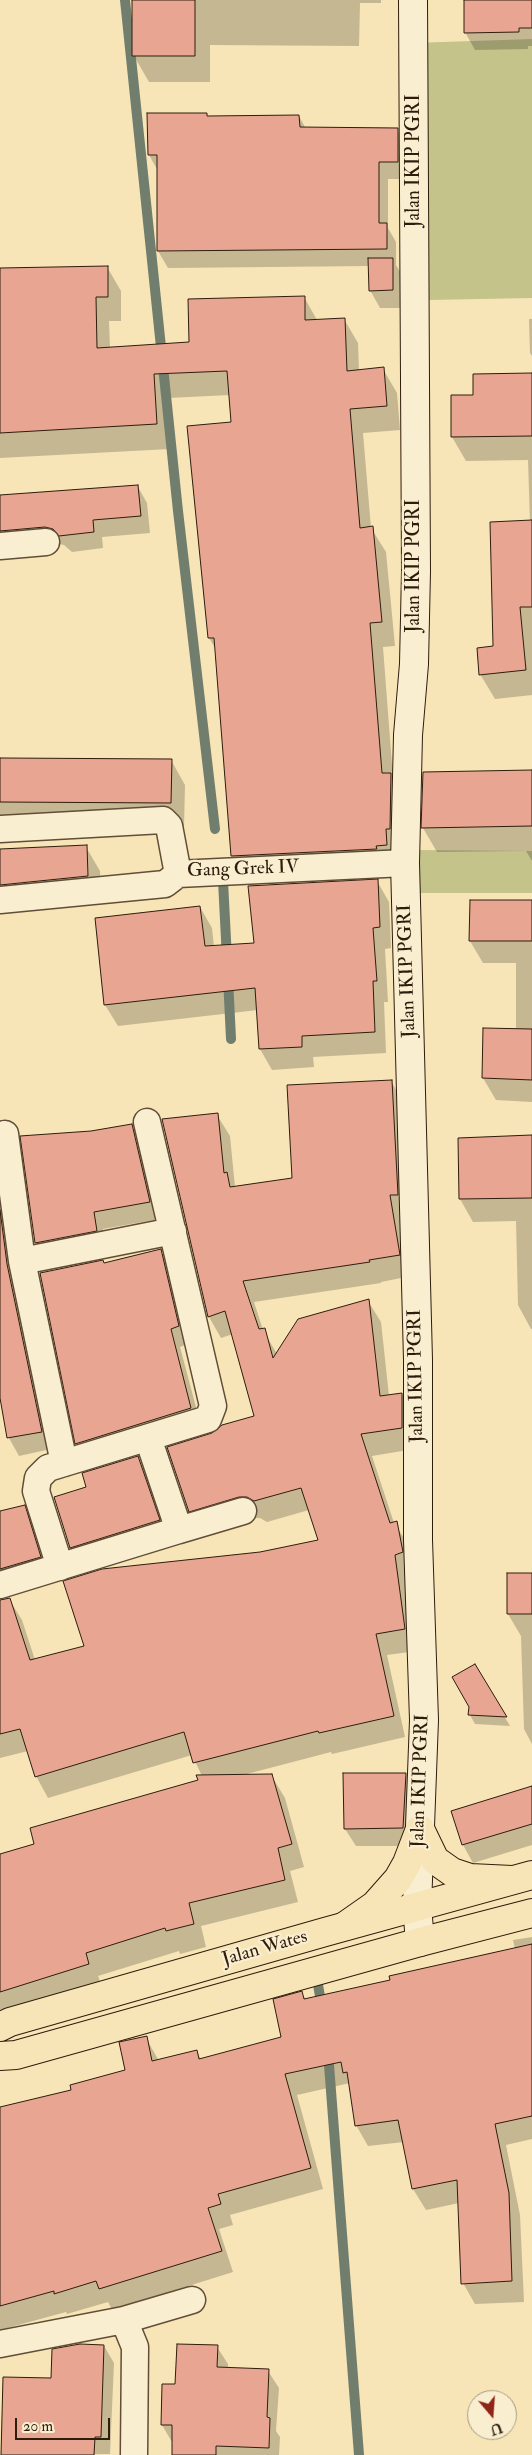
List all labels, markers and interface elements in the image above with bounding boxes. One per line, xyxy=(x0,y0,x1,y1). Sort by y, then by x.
street label: Jalan IKIP PGRI xyxy=(404,94,426,228)
street label: Jalan IKIP PGRI xyxy=(404,499,426,633)
street label: Gang Grek IV xyxy=(187,857,299,883)
street label: Jalan IKIP PGRI xyxy=(394,904,422,1038)
street label: Jalan IKIP PGRI xyxy=(404,1309,430,1443)
street label: Jalan IKIP PGRI xyxy=(407,1714,435,1848)
street label: Jalan Wates xyxy=(220,1926,310,1972)
north arrow xyxy=(467,2390,517,2440)
scale bar xyxy=(18,2408,112,2440)
text: 20 m xyxy=(23,2417,53,2436)
text: U xyxy=(488,2419,505,2439)

